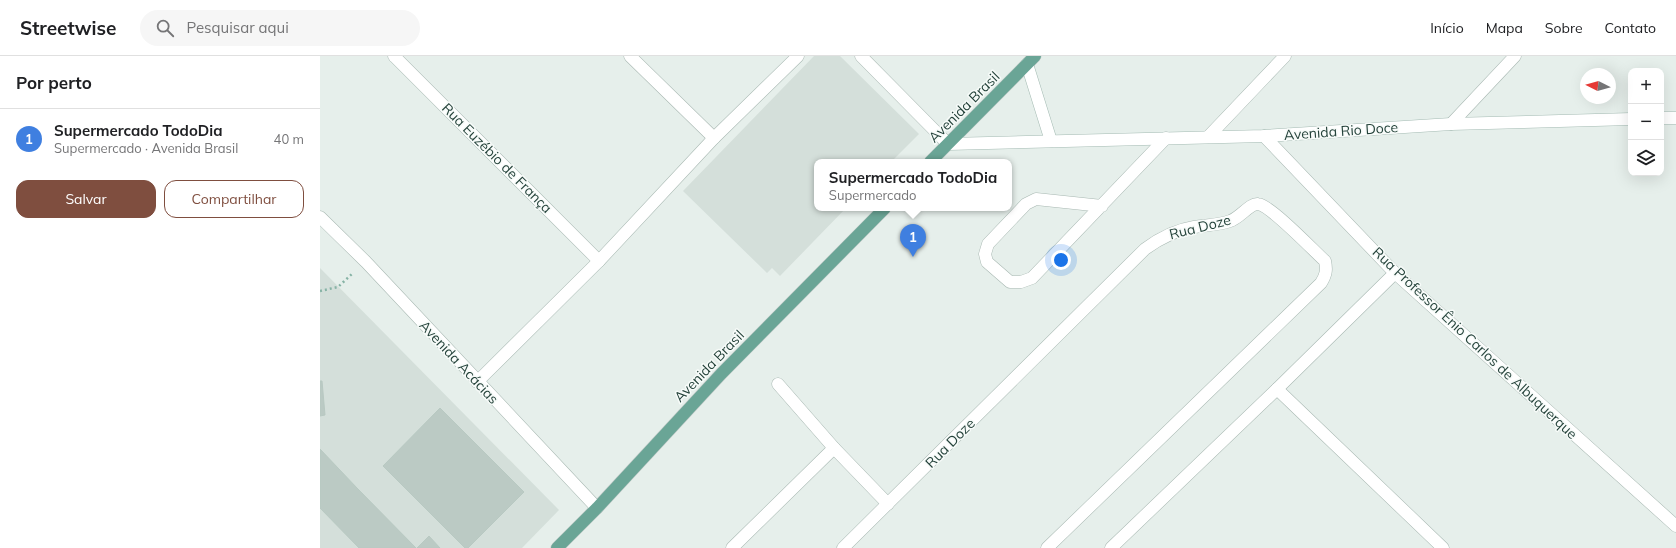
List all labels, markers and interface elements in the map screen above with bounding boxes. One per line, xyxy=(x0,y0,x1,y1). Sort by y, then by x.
search box xyxy=(140,10,420,46)
text: Streetwise xyxy=(20,16,116,40)
icon: search xyxy=(154,17,176,39)
text: Pesquisar aqui xyxy=(186,18,289,37)
text: Início xyxy=(1430,19,1464,37)
text: Mapa xyxy=(1486,19,1523,37)
text: Sobre xyxy=(1545,19,1583,37)
text: Contato xyxy=(1605,19,1656,37)
street label: Avenida Brasil xyxy=(925,68,1003,146)
north arrow xyxy=(1580,68,1616,104)
map controls xyxy=(1628,68,1664,176)
button: + xyxy=(1628,68,1664,104)
text: Por perto xyxy=(16,72,92,93)
street label: Rua Euzébio de França xyxy=(438,99,556,217)
button: − xyxy=(1628,104,1664,140)
street label: Avenida Rio Doce xyxy=(1283,118,1399,144)
text: Supermercado TodoDia xyxy=(54,121,222,140)
text: 1 xyxy=(25,131,33,147)
text: 40 m xyxy=(274,131,304,147)
text: Supermercado · Avenida Brasil xyxy=(54,140,238,156)
button: layers xyxy=(1628,140,1664,176)
popup xyxy=(814,159,1012,211)
text: Supermercado TodoDia xyxy=(829,168,997,187)
button: Salvar xyxy=(16,180,156,218)
button: Compartilhar xyxy=(164,180,304,218)
text: Supermercado xyxy=(829,187,917,203)
street label: Rua Doze xyxy=(1167,211,1233,243)
pin: 1 xyxy=(900,224,926,257)
street label: Rua Professor Ênio Carlos de Albuquerque xyxy=(1369,243,1581,443)
your location xyxy=(1051,250,1071,270)
street label: Avenida Acácias xyxy=(416,316,502,408)
street label: Avenida Brasil xyxy=(670,326,748,406)
street label: Rua Doze xyxy=(921,414,979,472)

